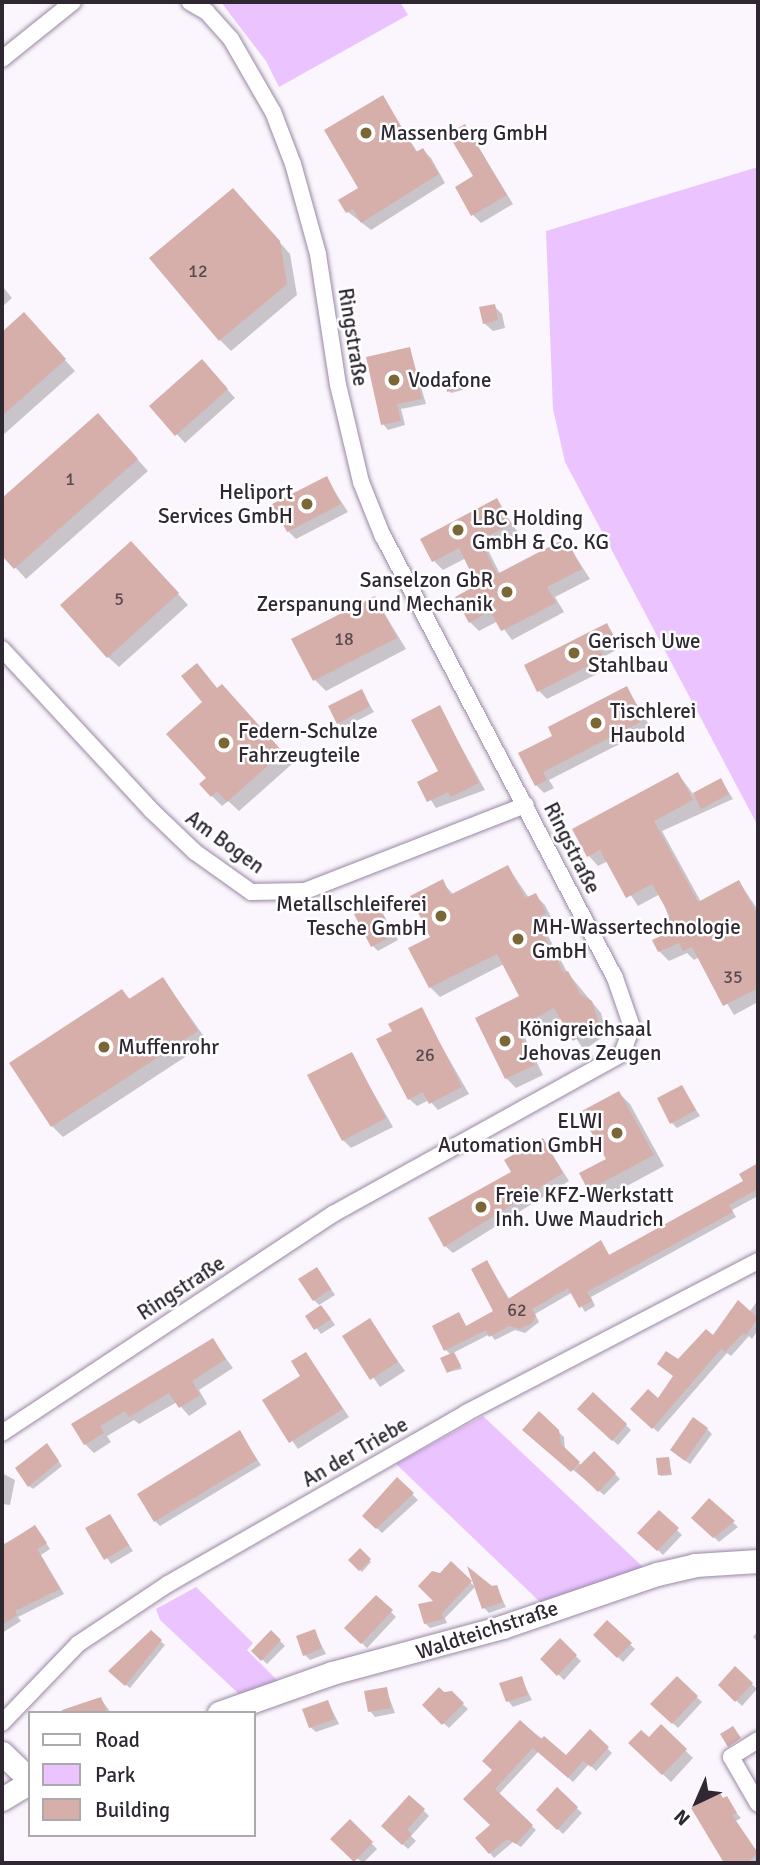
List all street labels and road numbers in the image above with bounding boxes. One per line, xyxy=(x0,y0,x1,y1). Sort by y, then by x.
street label: Ringstraße xyxy=(333,286,373,388)
street label: Ringstraße xyxy=(538,798,606,898)
street label: Am Bogen xyxy=(181,805,269,879)
street label: Ringstraße xyxy=(133,1250,229,1326)
street label: An der Triebe xyxy=(298,1412,412,1492)
street label: Waldteichstraße xyxy=(413,1595,561,1665)

